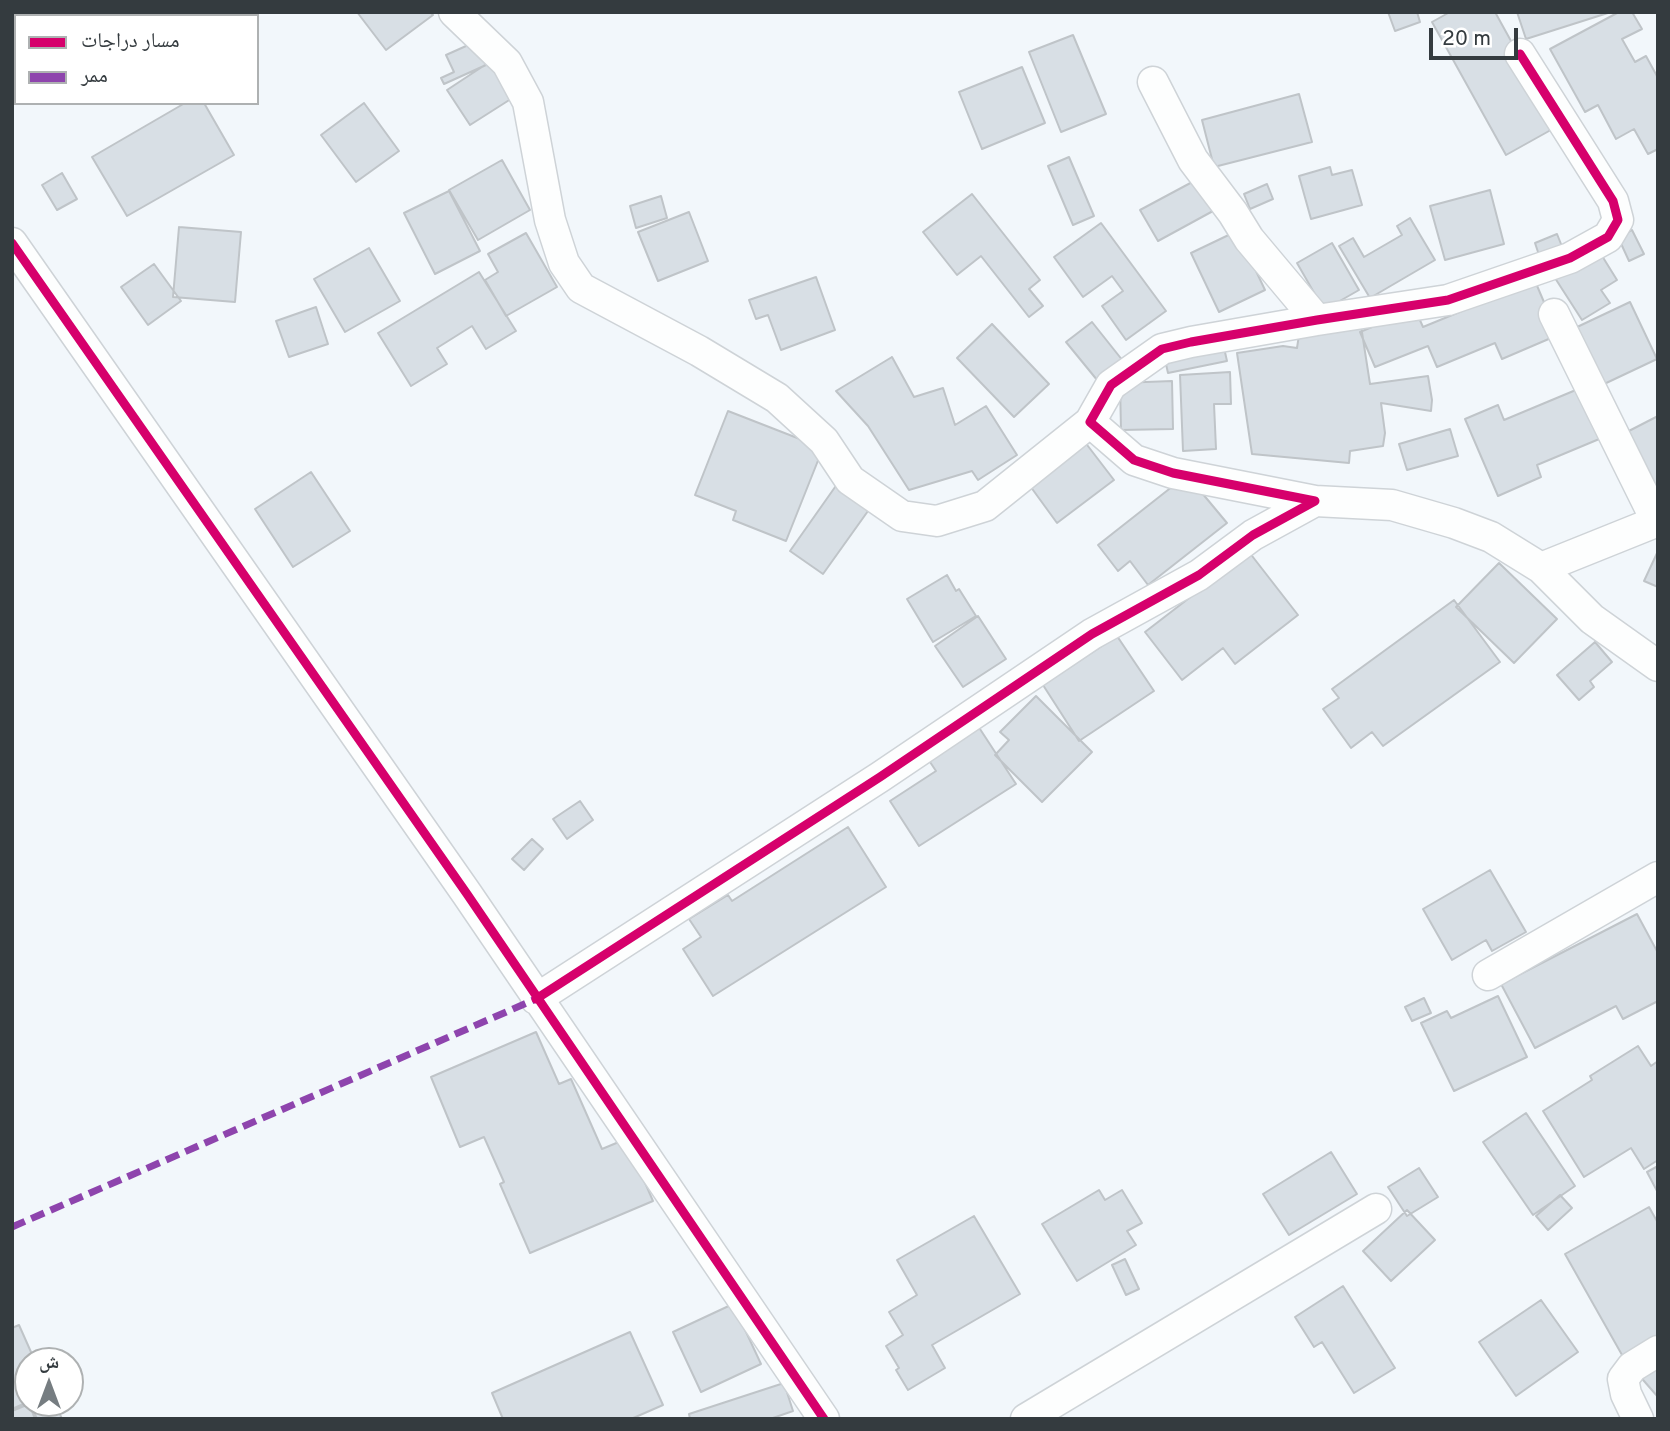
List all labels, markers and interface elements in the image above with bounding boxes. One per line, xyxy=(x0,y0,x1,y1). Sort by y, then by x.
legend xyxy=(14,14,259,105)
scale bar xyxy=(1432,14,1521,58)
text: 20 m xyxy=(1442,26,1491,53)
text: مسار دراجات xyxy=(81,28,180,55)
text: ممر xyxy=(81,63,108,90)
north arrow xyxy=(14,1347,84,1417)
text: ش xyxy=(39,1351,59,1375)

